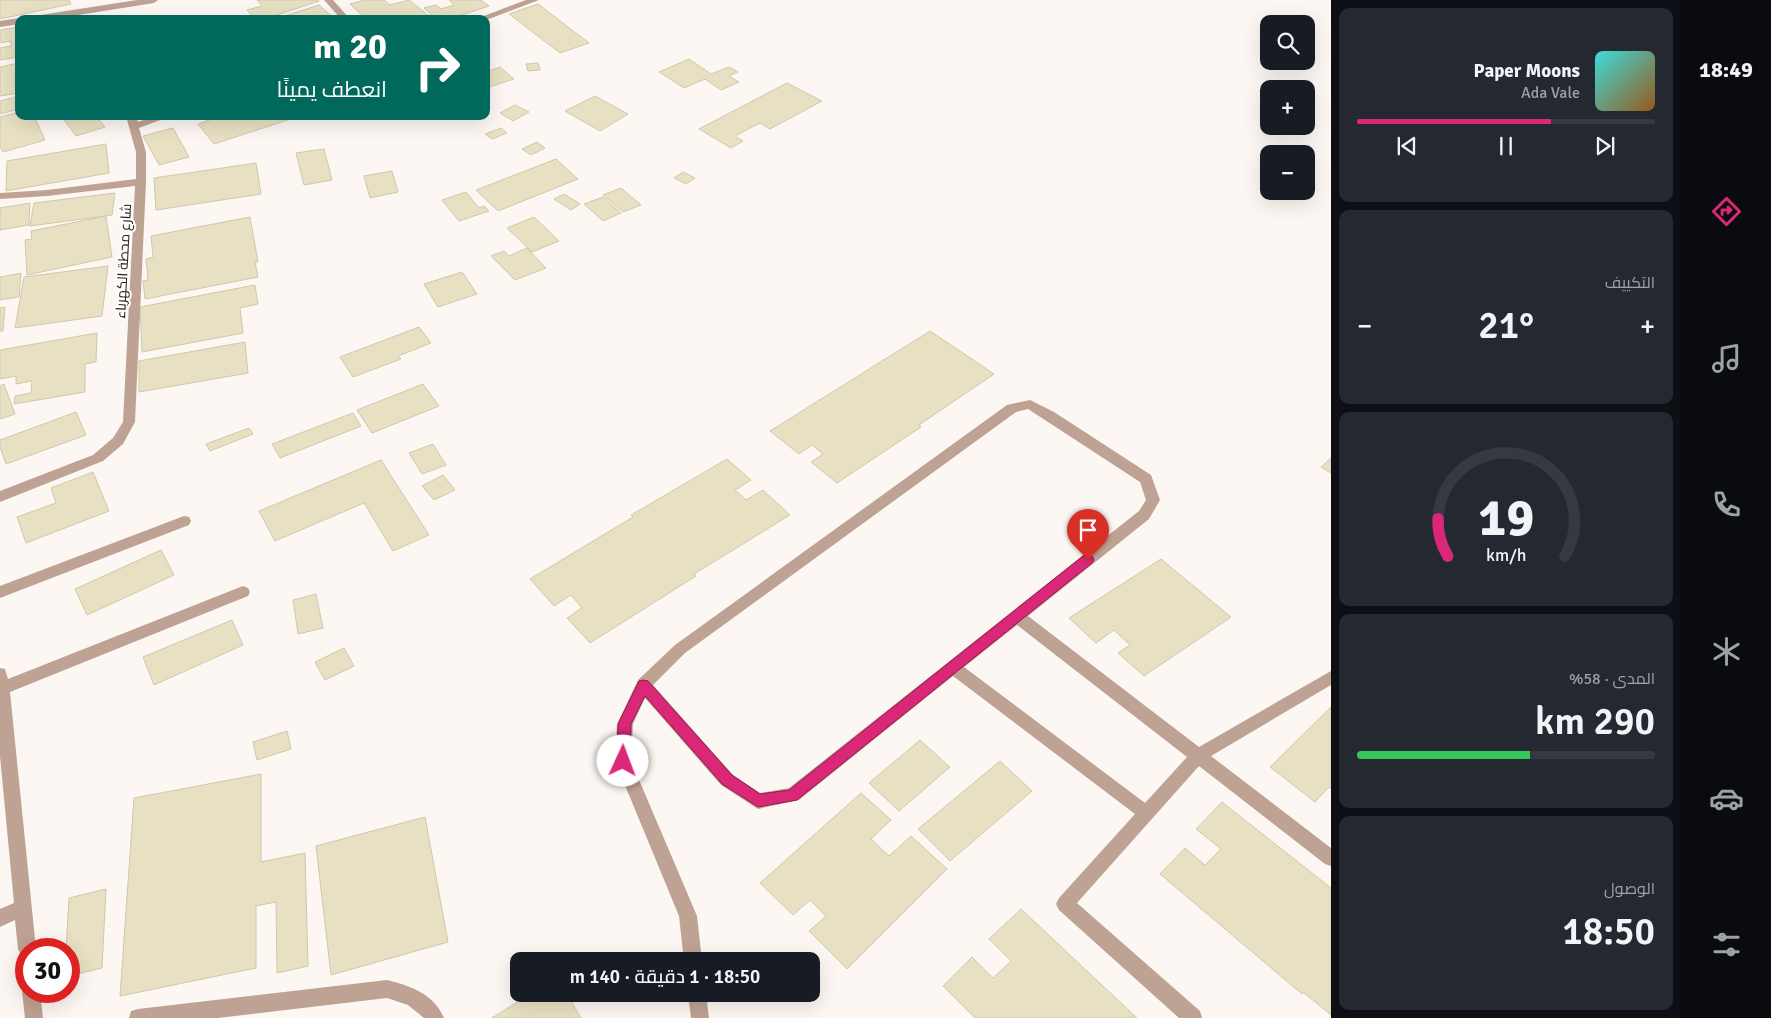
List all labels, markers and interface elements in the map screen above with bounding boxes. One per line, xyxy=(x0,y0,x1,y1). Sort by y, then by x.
map controls xyxy=(1260,15,1315,200)
button: search xyxy=(1260,15,1315,70)
text: 20 m xyxy=(313,25,387,68)
icon: right xyxy=(405,35,470,100)
text: 18:49 xyxy=(1699,56,1753,83)
text: Paper Moons xyxy=(1474,59,1580,83)
text: انعطف يمينًا xyxy=(277,76,387,103)
button: + xyxy=(1260,80,1315,135)
text: Ada Vale xyxy=(1521,83,1580,103)
icon: previous xyxy=(1393,132,1421,160)
icon: pause xyxy=(1492,132,1520,160)
icon: next xyxy=(1591,132,1619,160)
button: − xyxy=(1260,145,1315,200)
icon: directions xyxy=(1709,194,1744,229)
street label: شارع محطة الكهرباء xyxy=(112,203,135,319)
text: التكييف xyxy=(1605,273,1655,293)
text: 21° xyxy=(1478,302,1534,349)
text: − xyxy=(1357,309,1372,343)
text: + xyxy=(1640,309,1655,343)
icon: music xyxy=(1709,341,1744,376)
text: 19 xyxy=(1478,486,1534,550)
icon: phone xyxy=(1709,487,1744,522)
pin xyxy=(1067,509,1109,560)
icon: arrive xyxy=(1074,516,1102,544)
text: km/h xyxy=(1486,544,1526,566)
icon: climate xyxy=(1709,634,1744,669)
text: المدى · 58% xyxy=(1569,669,1655,689)
text: 290 km xyxy=(1535,698,1655,745)
position arrow xyxy=(596,734,648,786)
icon: car xyxy=(1709,781,1744,816)
text: الوصول xyxy=(1604,879,1655,899)
text: 18:50 xyxy=(1562,908,1655,955)
icon: filters xyxy=(1709,927,1744,962)
speed limit sign: 30 xyxy=(15,938,80,1003)
text: 18:50 · 1 دقيقة · 140 m xyxy=(570,965,760,989)

